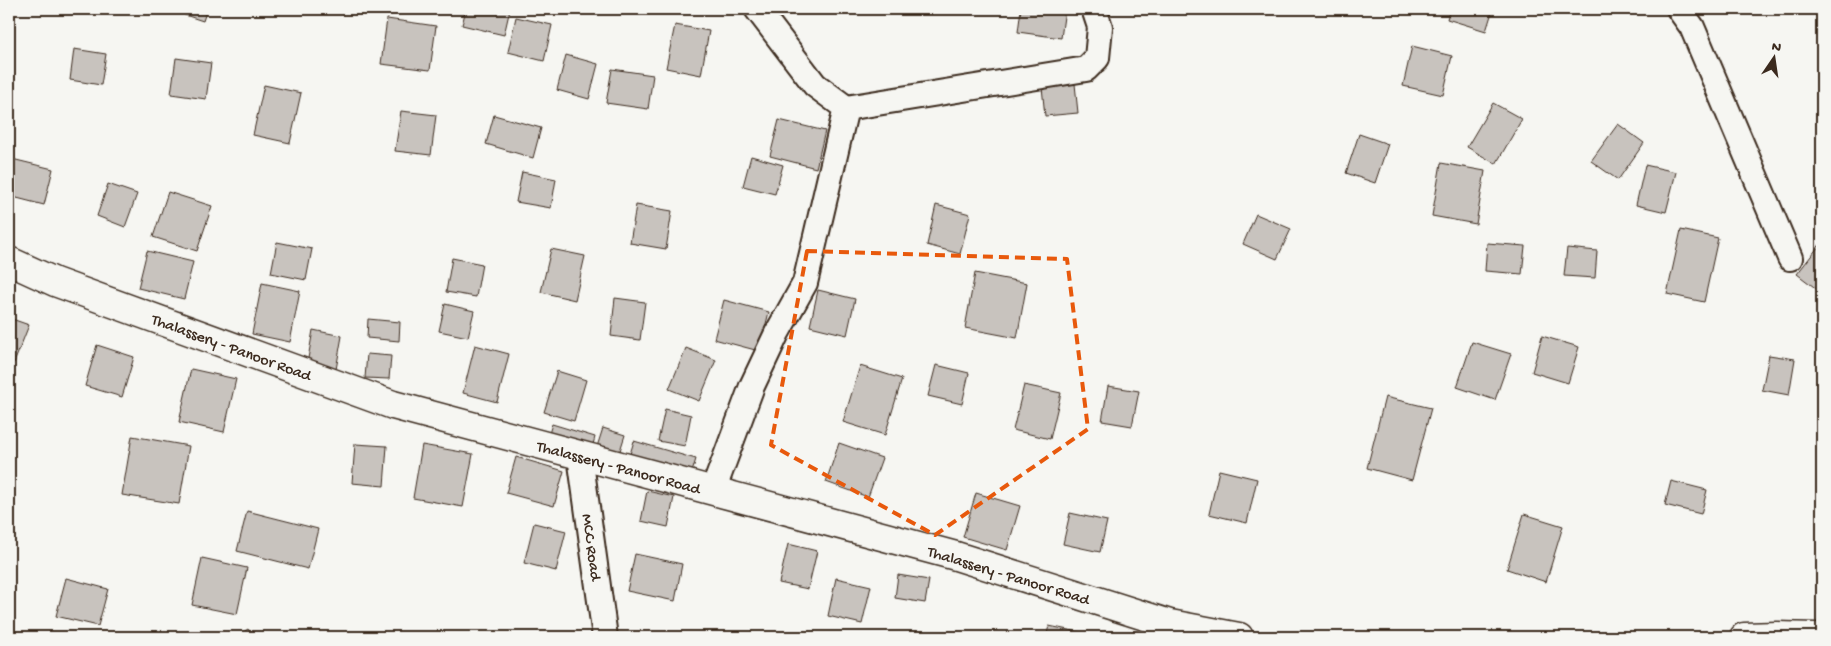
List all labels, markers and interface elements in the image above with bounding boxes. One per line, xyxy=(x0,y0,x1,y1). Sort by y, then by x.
north arrow xyxy=(1748,32,1798,82)
text: N xyxy=(1770,38,1783,57)
street label: Thalassery - Panoor Road xyxy=(147,311,315,388)
street label: Thalassery - Panoor Road xyxy=(533,438,704,501)
street label: MCC Road xyxy=(575,513,604,584)
street label: Thalassery - Panoor Road xyxy=(924,543,1093,612)

